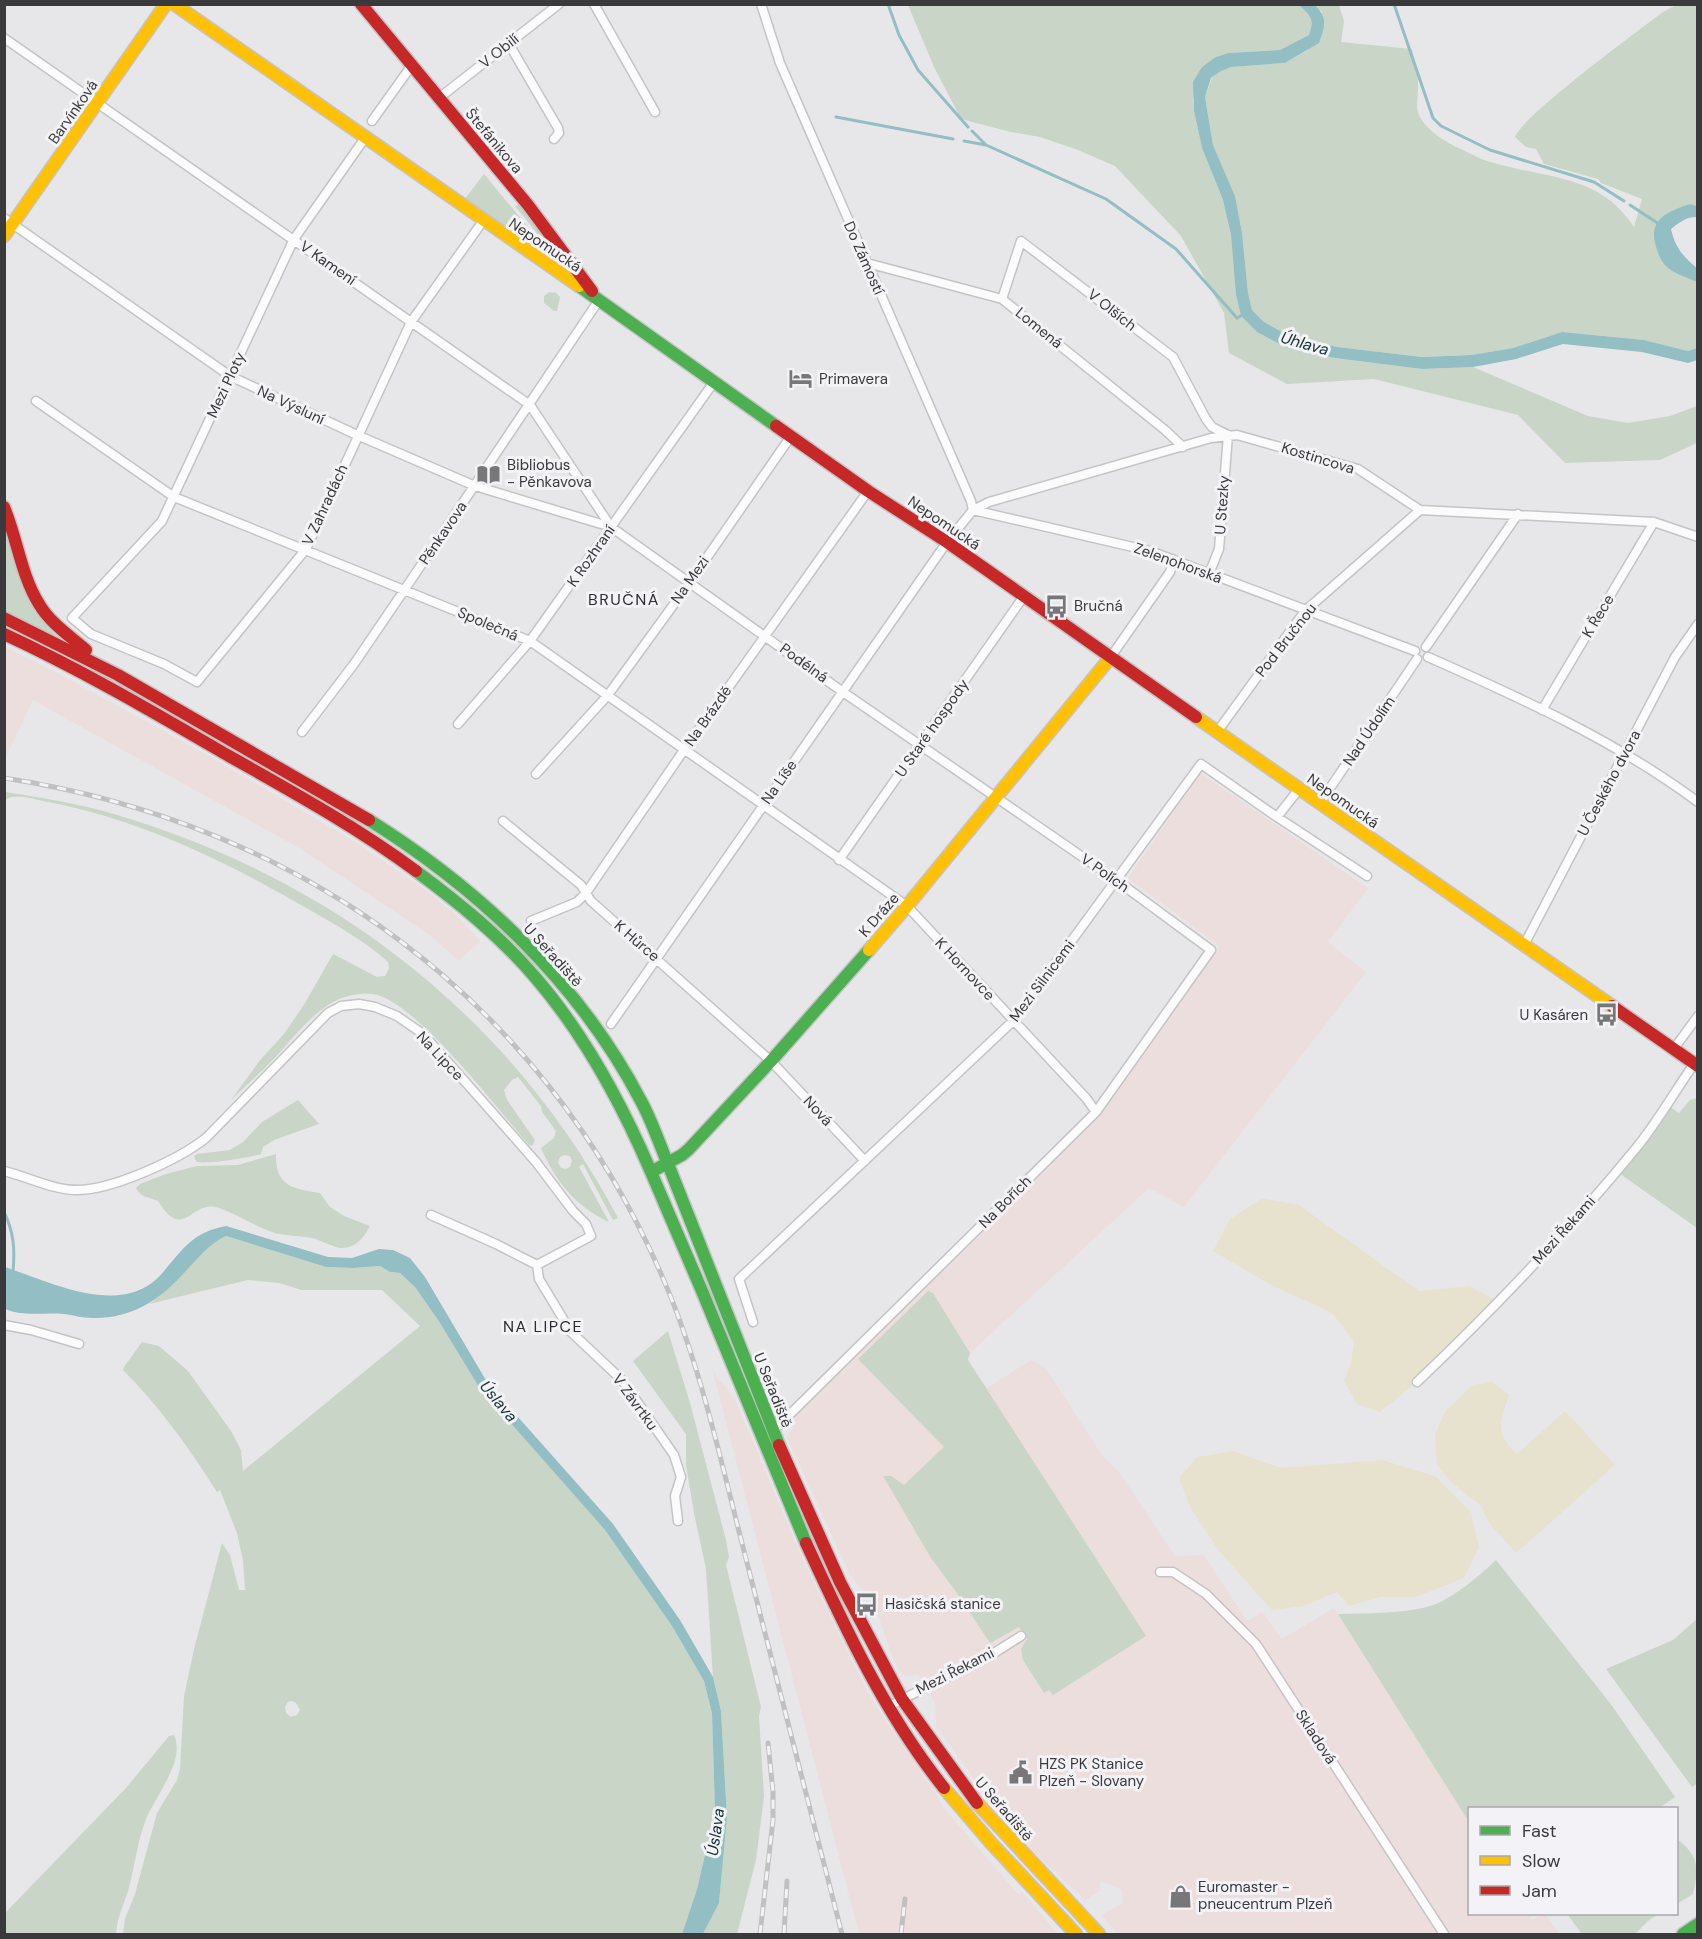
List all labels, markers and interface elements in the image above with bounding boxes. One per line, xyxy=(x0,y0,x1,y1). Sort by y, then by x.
street label: V Obilí xyxy=(475,29,524,73)
street label: Barvínková xyxy=(44,76,102,148)
street label: Štefánikova xyxy=(461,104,527,178)
street label: Nepomucká xyxy=(505,213,585,277)
street label: Do Zámostí xyxy=(839,218,889,298)
street label: V Kamení xyxy=(296,236,361,290)
street label: V Olších xyxy=(1083,285,1141,335)
street label: Lomená xyxy=(1011,303,1067,353)
water label: Úhlava xyxy=(1278,327,1332,360)
street label: Mezi Ploty xyxy=(202,348,250,421)
hotel icon: Primavera xyxy=(788,366,814,392)
place label: Primavera xyxy=(819,369,888,389)
street label: Na Výsluní xyxy=(254,381,328,430)
street label: Kostincova xyxy=(1279,437,1357,479)
place label: Bibliobus - Pěnkavova xyxy=(507,455,592,492)
street label: V Zahradách xyxy=(297,461,353,549)
library icon: Bibliobus - Pěnkavova xyxy=(476,461,502,487)
street label: U Stezky xyxy=(1210,474,1234,535)
street label: Nepomucká xyxy=(904,491,984,555)
street label: Pěnkavova xyxy=(414,497,472,569)
street label: K Rozhraní xyxy=(562,521,620,591)
street label: Zelenohorská xyxy=(1131,538,1225,588)
street label: Na Mezi xyxy=(666,552,714,608)
district label: BRUČNÁ xyxy=(588,589,660,610)
street label: K Řece xyxy=(1577,591,1619,641)
bus stop icon: Bručná xyxy=(1043,593,1069,619)
place label: Bručná xyxy=(1074,596,1123,616)
street label: Pod Bručnou xyxy=(1251,599,1321,681)
street label: Společná xyxy=(455,602,521,646)
street label: Podélná xyxy=(776,639,832,687)
street label: U Staré hospody xyxy=(891,674,974,781)
street label: Na Brázdě xyxy=(680,682,736,750)
street label: Nad Údolím xyxy=(1338,692,1400,770)
street label: U Českého dvora xyxy=(1573,727,1645,839)
street label: Na Líše xyxy=(757,756,801,808)
street label: Nepomucká xyxy=(1303,769,1383,833)
street label: V Polích xyxy=(1077,849,1133,897)
street label: K Dráze xyxy=(854,889,904,941)
street label: K Hůrce xyxy=(610,916,664,966)
street label: U Seřadiště xyxy=(519,919,587,991)
street label: K Hornovce xyxy=(931,933,999,1005)
street label: Mezi Silnicemi xyxy=(1005,936,1079,1026)
bus stop icon: U Kasáren xyxy=(1593,1002,1619,1028)
place label: U Kasáren xyxy=(1520,1005,1588,1025)
street label: Na Lipce xyxy=(412,1027,468,1085)
street label: Nová xyxy=(799,1092,837,1130)
street label: Na Bořích xyxy=(974,1171,1036,1233)
street label: Mezi Řekami xyxy=(1528,1192,1600,1268)
district label: NA LIPCE xyxy=(503,1316,583,1337)
street label: U Seřadiště xyxy=(749,1350,797,1430)
street label: V Závrtku xyxy=(608,1370,662,1434)
water label: Úslava xyxy=(475,1376,522,1427)
bus stop icon: Hasičská stanice xyxy=(854,1591,880,1617)
place label: Hasičská stanice xyxy=(885,1594,1001,1614)
street label: Mezi Řekami xyxy=(913,1643,997,1699)
street label: Skladová xyxy=(1291,1706,1341,1768)
place label: HZS PK Stanice Plzeň - Slovany xyxy=(1039,1754,1145,1791)
public building icon: HZS PK Stanice Plzeň - Slovany xyxy=(1008,1760,1034,1786)
street label: U Seřadiště xyxy=(970,1773,1038,1845)
water label: Úslava xyxy=(702,1807,729,1857)
legend xyxy=(1468,1807,1678,1915)
text: Fast xyxy=(1522,1819,1557,1843)
text: Slow xyxy=(1522,1849,1561,1873)
place label: Euromaster - pneucentrum Plzeň xyxy=(1198,1877,1332,1914)
text: Jam xyxy=(1522,1879,1557,1903)
shop icon: Euromaster - pneucentrum Plzeň xyxy=(1167,1883,1193,1909)

